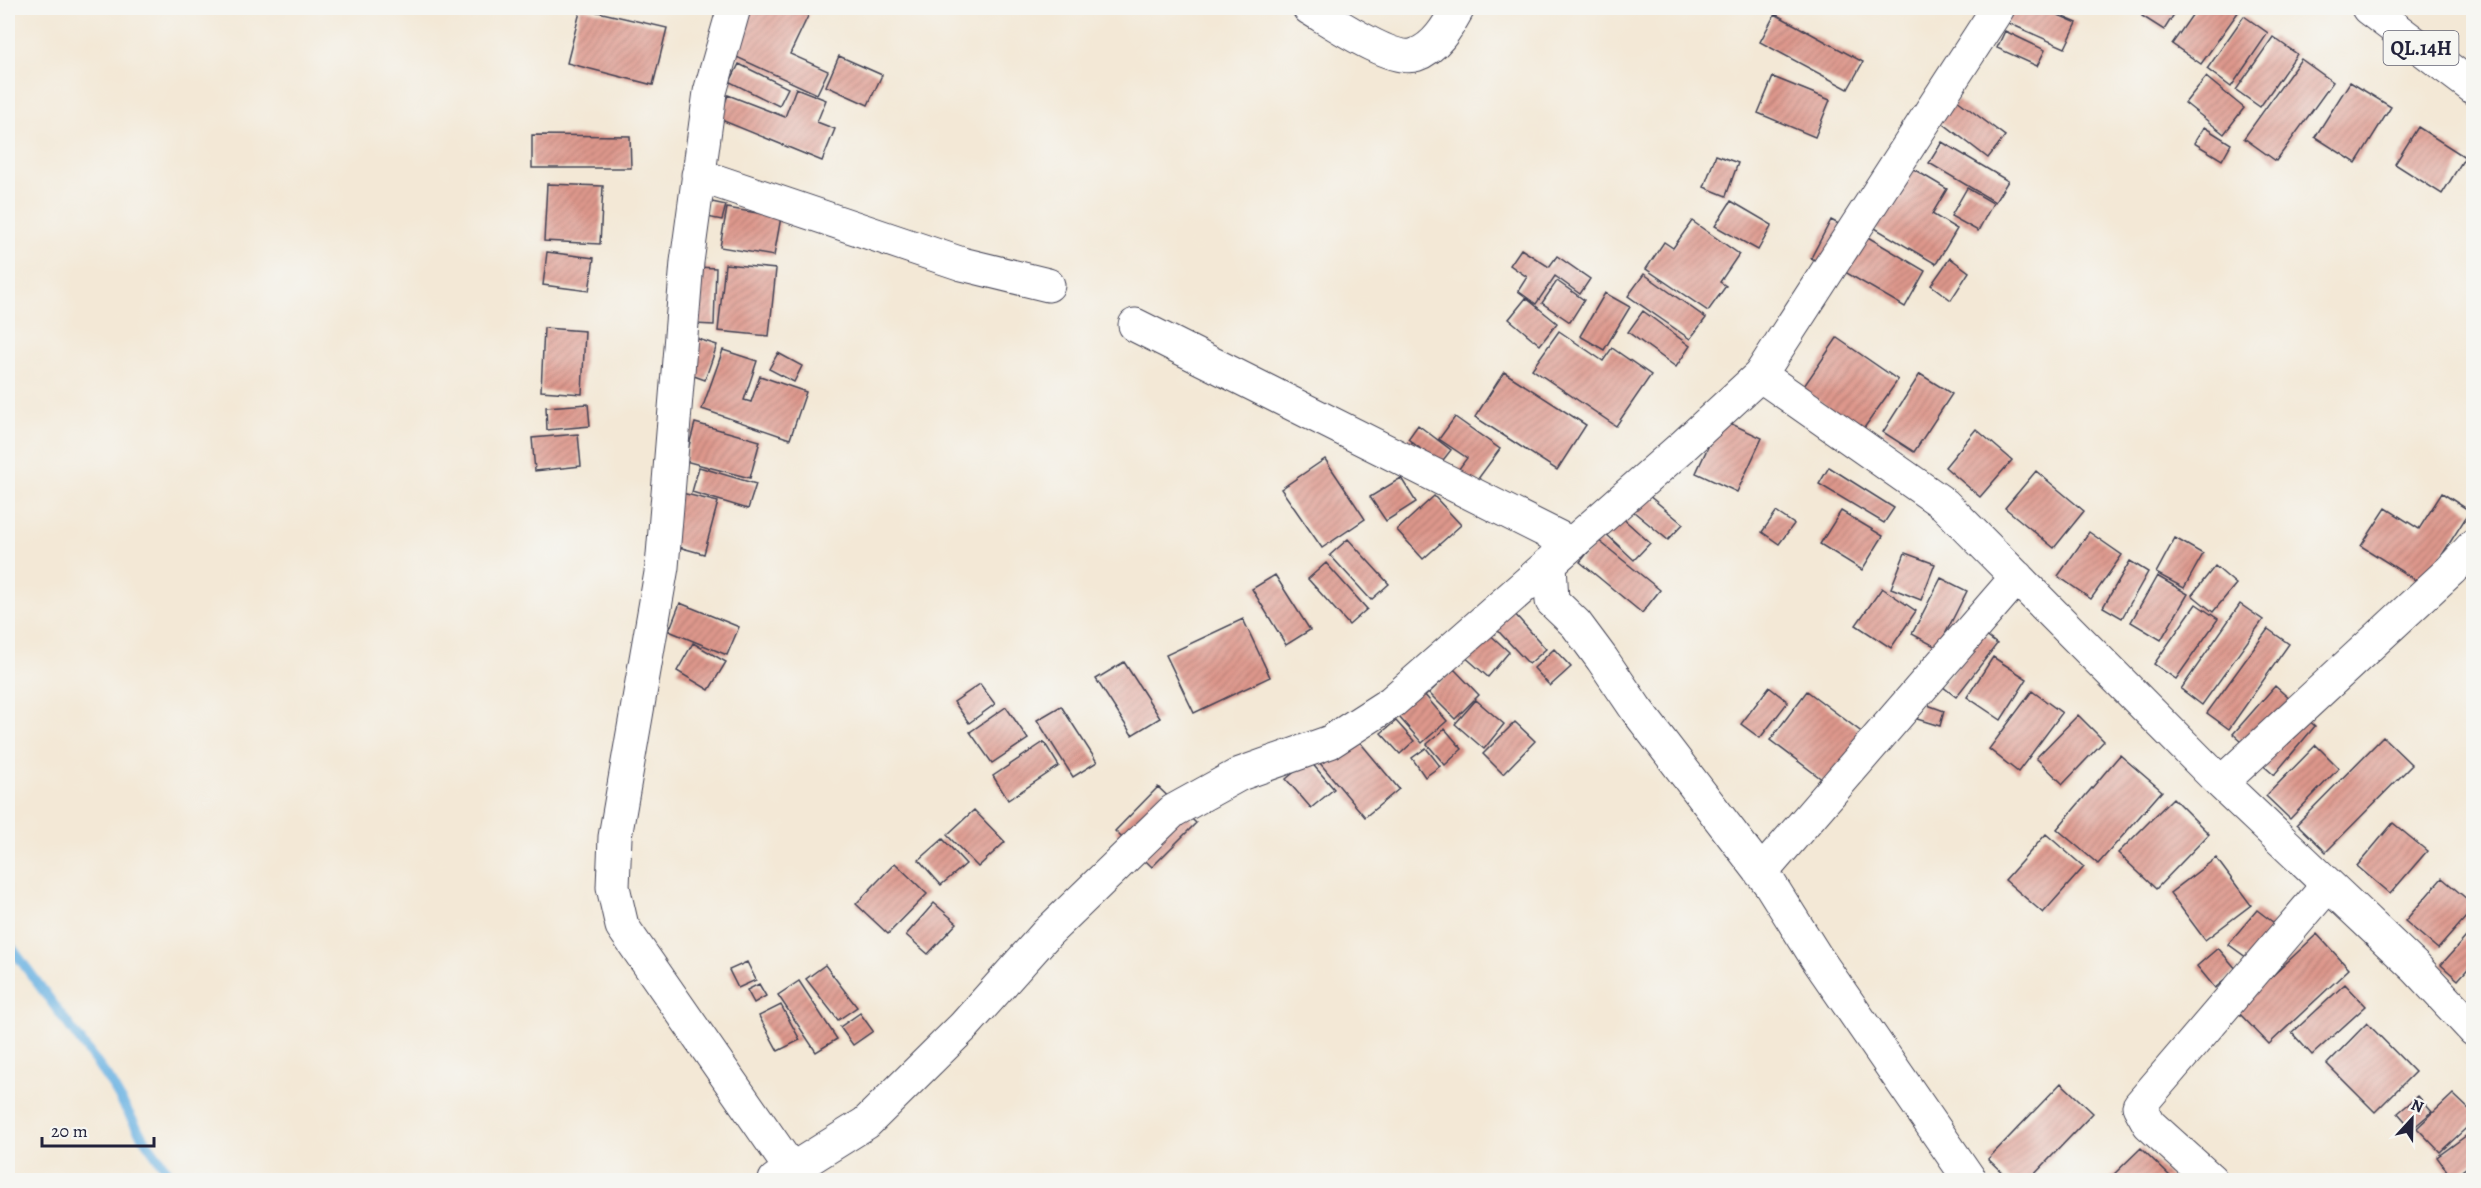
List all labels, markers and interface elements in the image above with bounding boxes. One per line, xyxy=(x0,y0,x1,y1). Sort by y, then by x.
road number: QL.14H xyxy=(2384,31,2458,65)
north arrow xyxy=(2382,1089,2442,1149)
text: N xyxy=(2408,1094,2427,1119)
scale bar xyxy=(42,1110,154,1148)
text: 20 m xyxy=(51,1119,88,1143)

